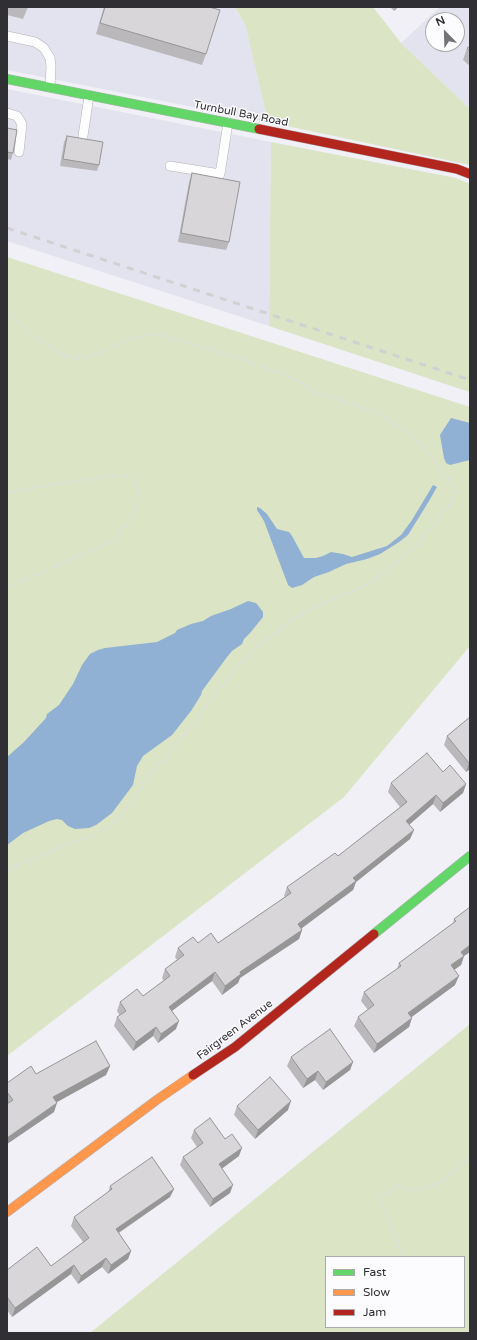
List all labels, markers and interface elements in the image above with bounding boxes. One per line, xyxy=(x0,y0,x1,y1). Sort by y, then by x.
north arrow xyxy=(425,12,465,52)
text: N xyxy=(434,14,447,29)
street label: Turnbull Bay Road xyxy=(193,98,289,130)
street label: Fairgreen Avenue xyxy=(195,997,275,1063)
legend xyxy=(325,1256,465,1328)
text: Fast xyxy=(363,1265,386,1279)
text: Slow xyxy=(363,1285,390,1299)
text: Jam xyxy=(363,1305,386,1319)

